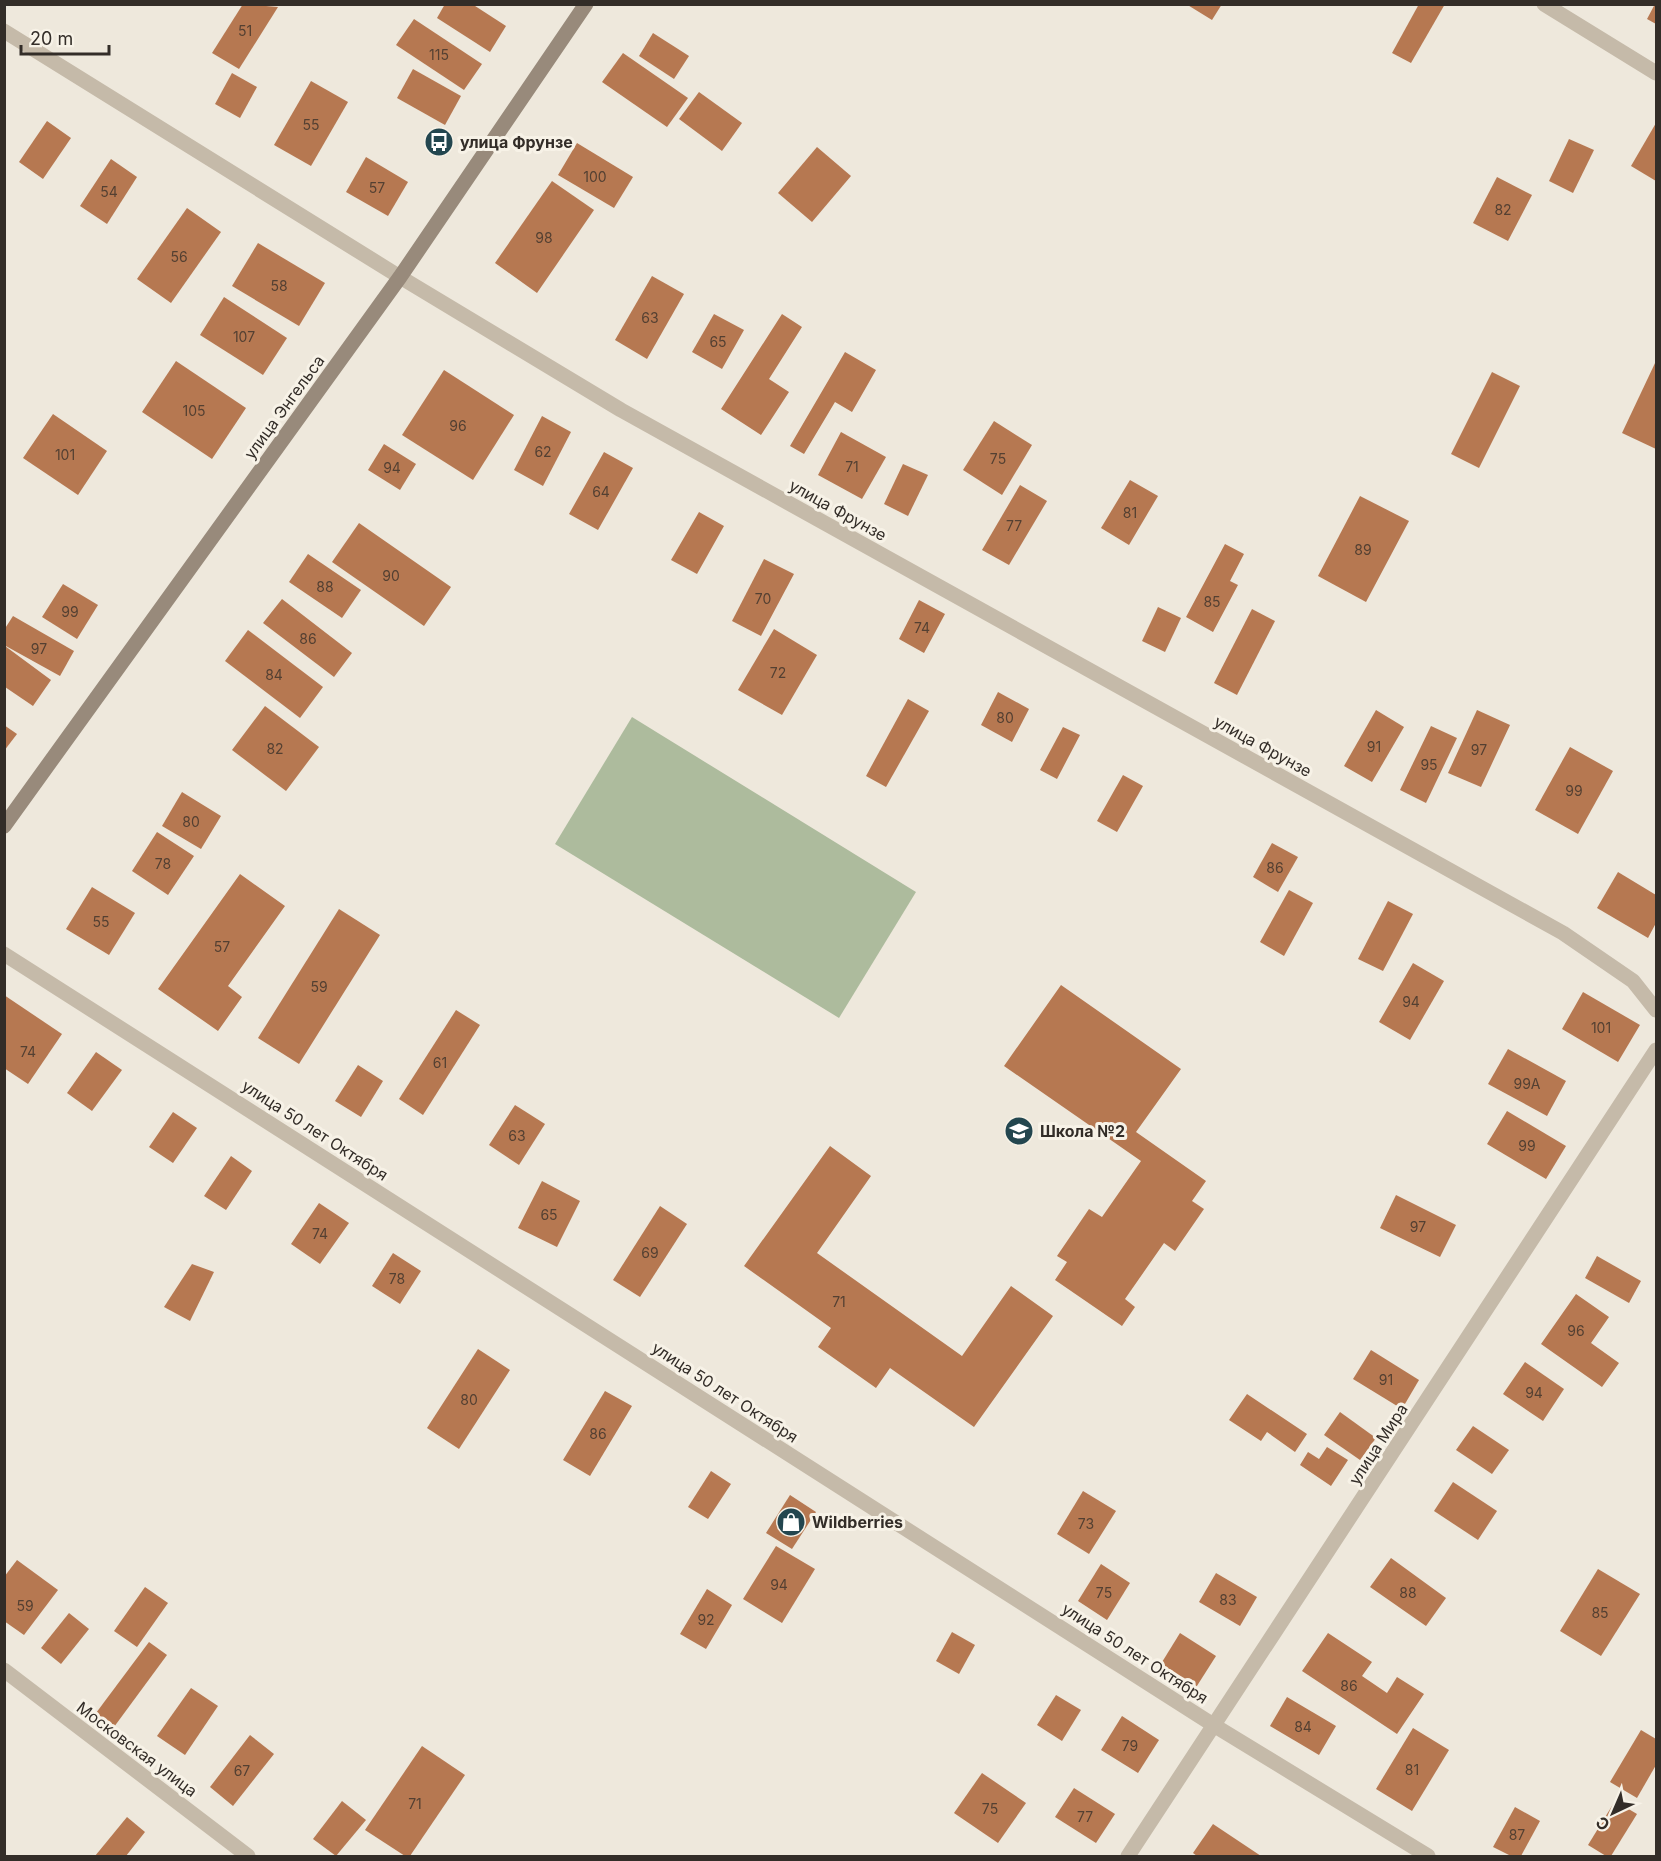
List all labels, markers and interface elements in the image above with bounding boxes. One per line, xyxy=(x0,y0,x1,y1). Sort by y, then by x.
scale bar xyxy=(21,18,110,56)
house number: 51 xyxy=(238,22,252,39)
text: 20 m xyxy=(30,28,73,49)
house number: 115 xyxy=(429,46,449,63)
house number: 55 xyxy=(302,116,320,133)
bus stop icon: улица Фрунзе xyxy=(423,126,455,158)
place label: улица Фрунзе xyxy=(460,132,573,152)
house number: 100 xyxy=(583,168,607,185)
house number: 57 xyxy=(369,179,385,196)
house number: 54 xyxy=(100,183,118,200)
house number: 82 xyxy=(1494,201,1512,218)
house number: 98 xyxy=(535,229,553,246)
house number: 56 xyxy=(170,248,188,265)
house number: 58 xyxy=(270,277,288,294)
house number: 63 xyxy=(641,309,659,326)
house number: 107 xyxy=(233,328,255,345)
house number: 65 xyxy=(709,333,727,350)
street label: улица Энгельса xyxy=(240,351,328,463)
house number: 105 xyxy=(182,402,206,419)
house number: 96 xyxy=(449,417,467,434)
house number: 62 xyxy=(534,443,552,460)
house number: 101 xyxy=(55,446,75,463)
house number: 75 xyxy=(990,450,1006,467)
house number: 71 xyxy=(845,458,859,475)
house number: 94 xyxy=(383,459,401,476)
street label: улица Фрунзе xyxy=(786,475,890,545)
house number: 64 xyxy=(592,483,610,500)
house number: 81 xyxy=(1123,504,1137,521)
house number: 77 xyxy=(1006,517,1022,534)
house number: 89 xyxy=(1354,541,1372,558)
house number: 90 xyxy=(382,567,400,584)
house number: 88 xyxy=(316,578,334,595)
house number: 70 xyxy=(755,590,771,607)
house number: 85 xyxy=(1203,593,1221,610)
house number: 99 xyxy=(61,603,79,620)
house number: 74 xyxy=(914,619,930,636)
house number: 86 xyxy=(299,630,317,647)
house number: 97 xyxy=(31,640,47,657)
house number: 72 xyxy=(770,664,786,681)
house number: 84 xyxy=(265,666,283,683)
house number: 80 xyxy=(996,709,1014,726)
street label: улица Фрунзе xyxy=(1211,711,1315,781)
house number: 91 xyxy=(1367,738,1381,755)
house number: 82 xyxy=(266,740,284,757)
house number: 97 xyxy=(1471,741,1487,758)
house number: 95 xyxy=(1420,756,1438,773)
house number: 99 xyxy=(1565,782,1583,799)
house number: 80 xyxy=(182,813,200,830)
house number: 78 xyxy=(155,855,171,872)
house number: 86 xyxy=(1266,859,1284,876)
house number: 55 xyxy=(92,913,110,930)
house number: 57 xyxy=(214,938,230,955)
house number: 59 xyxy=(310,978,328,995)
house number: 94 xyxy=(1402,993,1420,1010)
house number: 101 xyxy=(1591,1019,1611,1036)
house number: 74 xyxy=(20,1043,36,1060)
house number: 61 xyxy=(433,1054,447,1071)
street label: улица 50 лет Октября xyxy=(238,1075,392,1185)
house number: 99А xyxy=(1513,1075,1541,1092)
school or university icon: Школа №2 xyxy=(1003,1115,1035,1147)
place label: Школа №2 xyxy=(1040,1121,1125,1141)
house number: 63 xyxy=(508,1127,526,1144)
house number: 99 xyxy=(1518,1137,1536,1154)
house number: 65 xyxy=(540,1206,558,1223)
house number: 97 xyxy=(1410,1218,1426,1235)
house number: 74 xyxy=(312,1225,328,1242)
house number: 69 xyxy=(641,1244,659,1261)
house number: 78 xyxy=(389,1270,405,1287)
house number: 71 xyxy=(832,1293,846,1310)
house number: 96 xyxy=(1567,1322,1585,1339)
street label: улица 50 лет Октября xyxy=(648,1337,802,1447)
house number: 91 xyxy=(1379,1371,1393,1388)
house number: 94 xyxy=(1525,1384,1543,1401)
house number: 80 xyxy=(460,1391,478,1408)
street label: улица Мира xyxy=(1344,1400,1412,1488)
house number: 86 xyxy=(589,1425,607,1442)
shop icon: Wildberries xyxy=(775,1506,807,1538)
place label: Wildberries xyxy=(812,1512,903,1532)
house number: 73 xyxy=(1078,1515,1094,1532)
house number: 94 xyxy=(770,1576,788,1593)
house number: 75 xyxy=(1096,1584,1112,1601)
house number: 88 xyxy=(1399,1584,1417,1601)
house number: 83 xyxy=(1219,1591,1237,1608)
house number: 59 xyxy=(16,1597,34,1614)
street label: улица 50 лет Октября xyxy=(1058,1598,1212,1708)
house number: 85 xyxy=(1591,1604,1609,1621)
house number: 92 xyxy=(697,1611,715,1628)
house number: 86 xyxy=(1340,1677,1358,1694)
street label: Московская улица xyxy=(73,1697,201,1801)
house number: 84 xyxy=(1294,1718,1312,1735)
house number: 79 xyxy=(1122,1737,1138,1754)
house number: 81 xyxy=(1405,1761,1419,1778)
house number: 67 xyxy=(234,1762,250,1779)
north arrow xyxy=(1583,1783,1643,1843)
house number: 71 xyxy=(408,1795,422,1812)
house number: 75 xyxy=(982,1800,998,1817)
house number: 77 xyxy=(1077,1808,1093,1825)
text: С xyxy=(1591,1812,1614,1835)
house number: 87 xyxy=(1509,1826,1525,1843)

